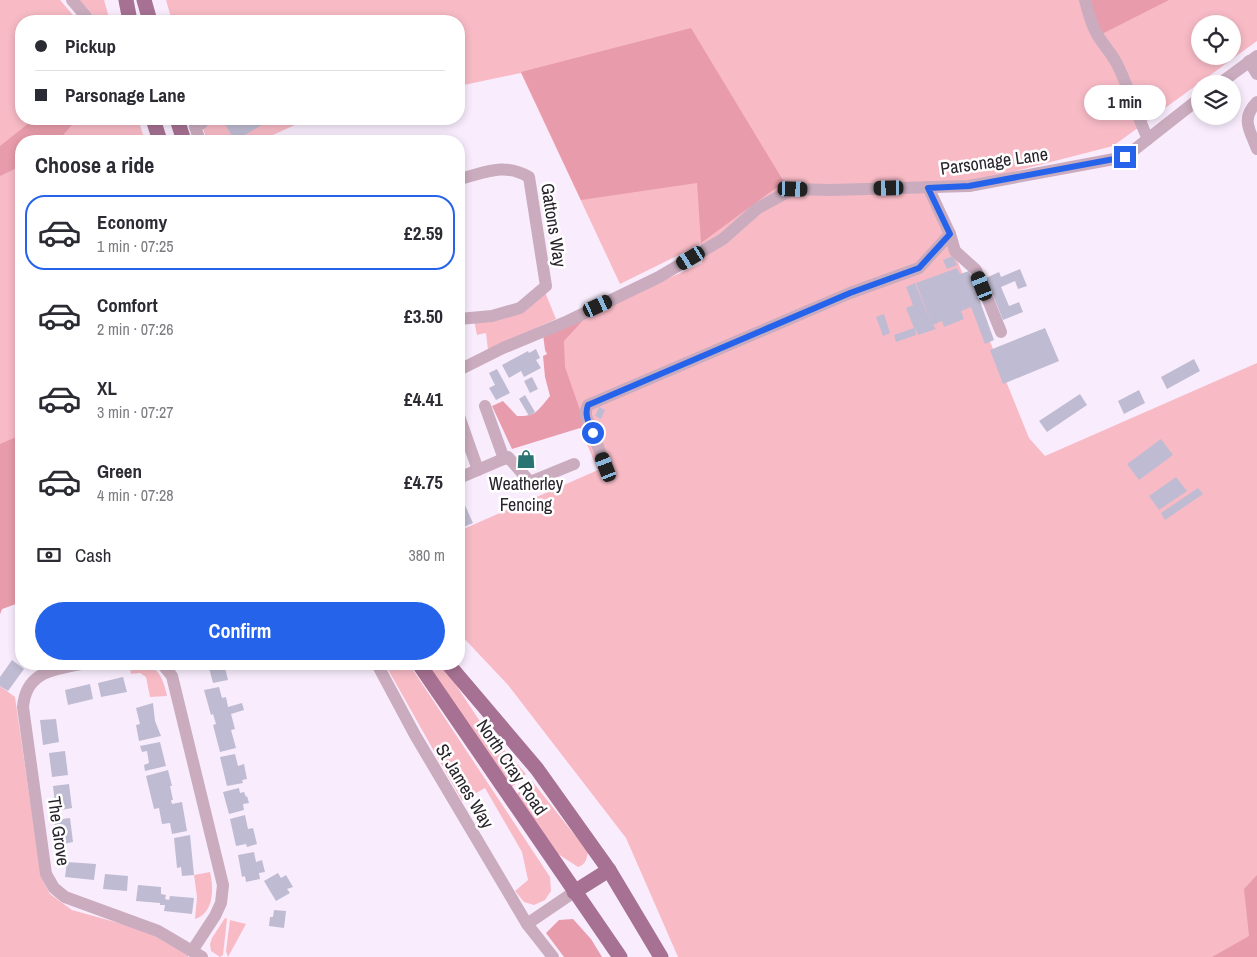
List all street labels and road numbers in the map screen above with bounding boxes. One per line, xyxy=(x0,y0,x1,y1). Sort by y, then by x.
street label: Parsonage Lane xyxy=(939,141,1049,181)
street label: Gattons Way xyxy=(535,181,573,269)
street label: North Cray Road xyxy=(471,714,553,820)
street label: St James Way xyxy=(430,739,500,834)
street label: The Grove xyxy=(42,795,76,867)

